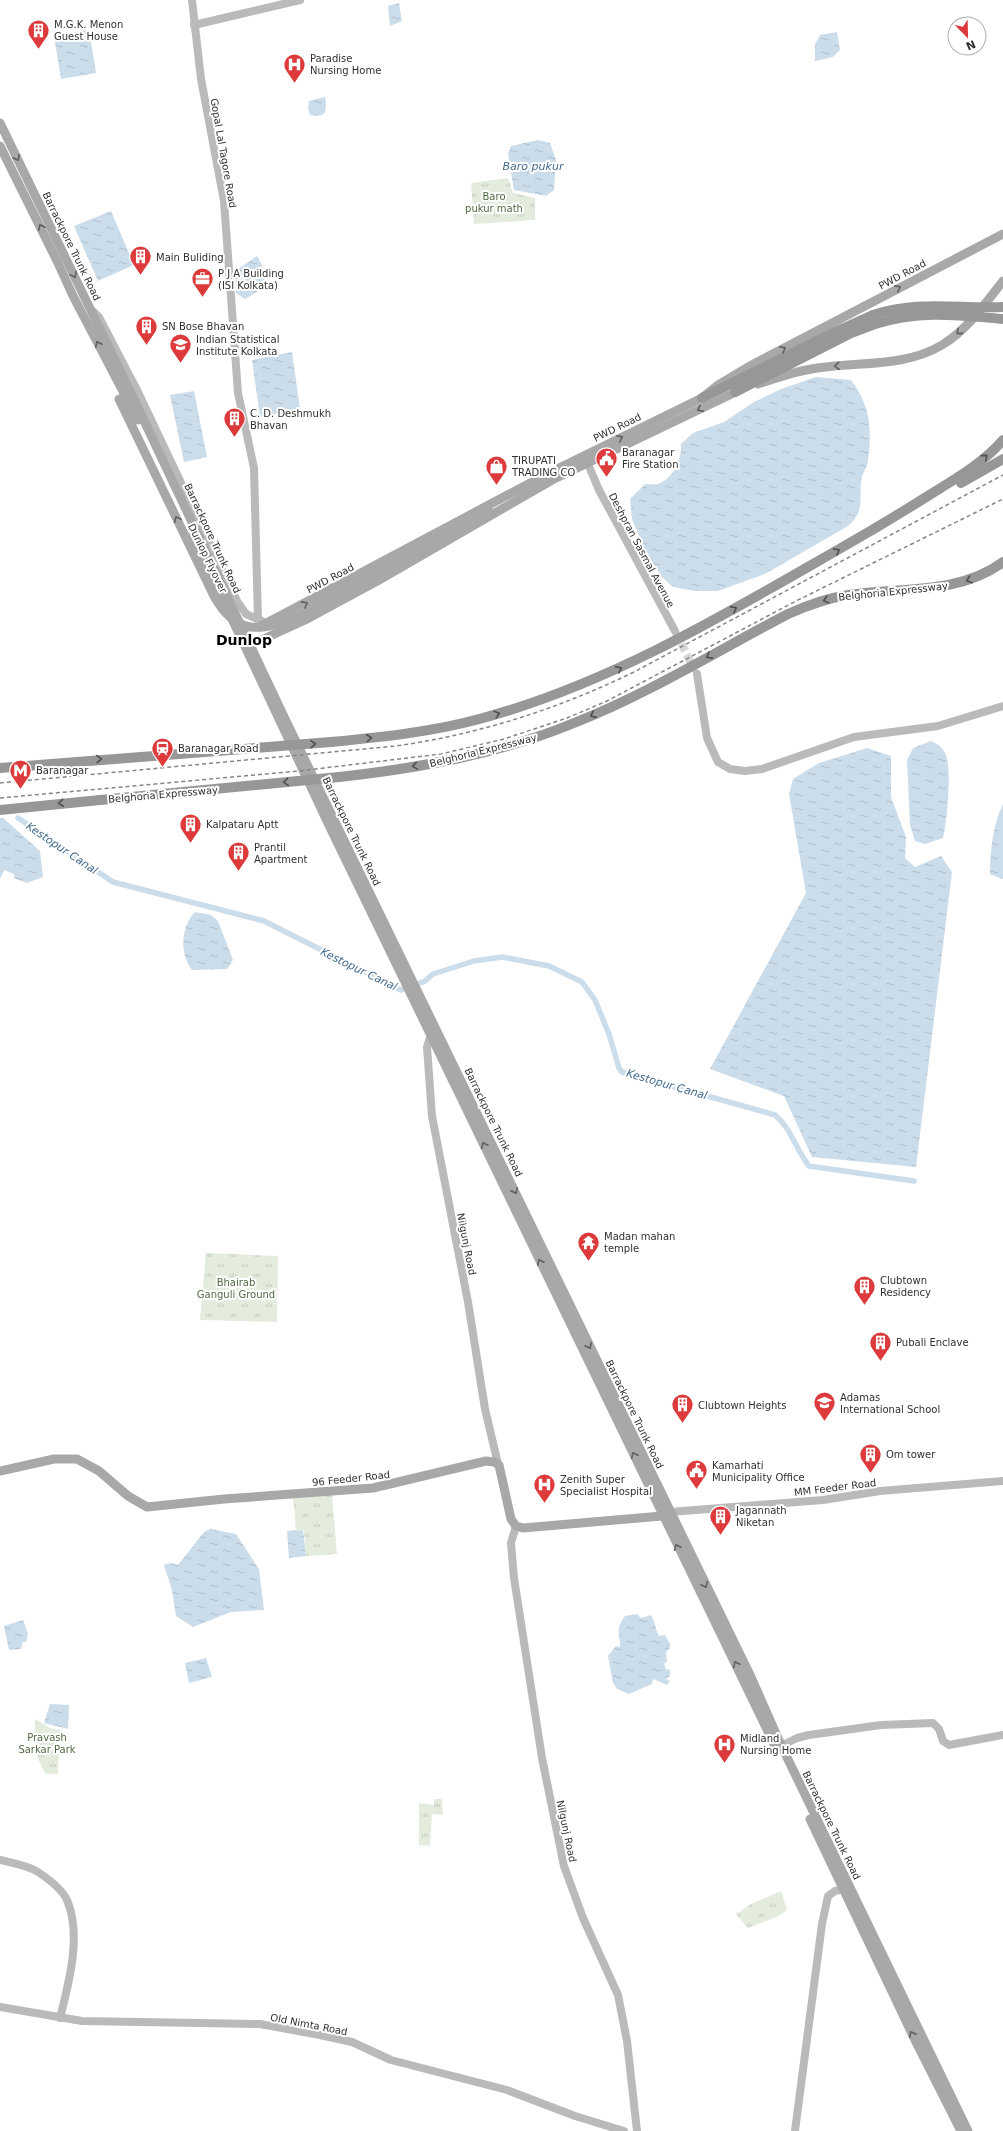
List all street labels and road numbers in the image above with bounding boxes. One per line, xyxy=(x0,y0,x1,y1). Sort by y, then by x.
street label: Gopal Lal Tagore Road xyxy=(208,97,239,209)
street label: Barrackpore Trunk Road xyxy=(40,190,103,302)
street label: PWD Road xyxy=(877,257,928,291)
street label: PWD Road xyxy=(591,411,643,444)
street label: Barrackpore Trunk Road xyxy=(182,482,243,595)
street label: Deshpran Sasmal Avenue xyxy=(607,491,677,609)
street label: Dunlop Flyover xyxy=(186,522,229,595)
street label: PWD Road xyxy=(305,561,356,595)
street label: Belghoria Expressway xyxy=(838,580,948,603)
street label: Belghoria Expressway xyxy=(428,732,538,769)
street label: Barrackpore Trunk Road xyxy=(320,775,383,887)
street label: Belghoria Expressway xyxy=(108,784,218,805)
street label: Barrackpore Trunk Road xyxy=(462,1066,525,1178)
street label: Nilgunj Road xyxy=(455,1212,478,1276)
street label: Barrackpore Trunk Road xyxy=(603,1358,666,1470)
street label: 96 Feeder Road xyxy=(312,1469,391,1488)
street label: MM Feeder Road xyxy=(793,1477,877,1498)
street label: Barrackpore Trunk Road xyxy=(800,1769,863,1881)
street label: Nilgunj Road xyxy=(555,1799,578,1863)
street label: Old Nimta Road xyxy=(269,2012,348,2037)

